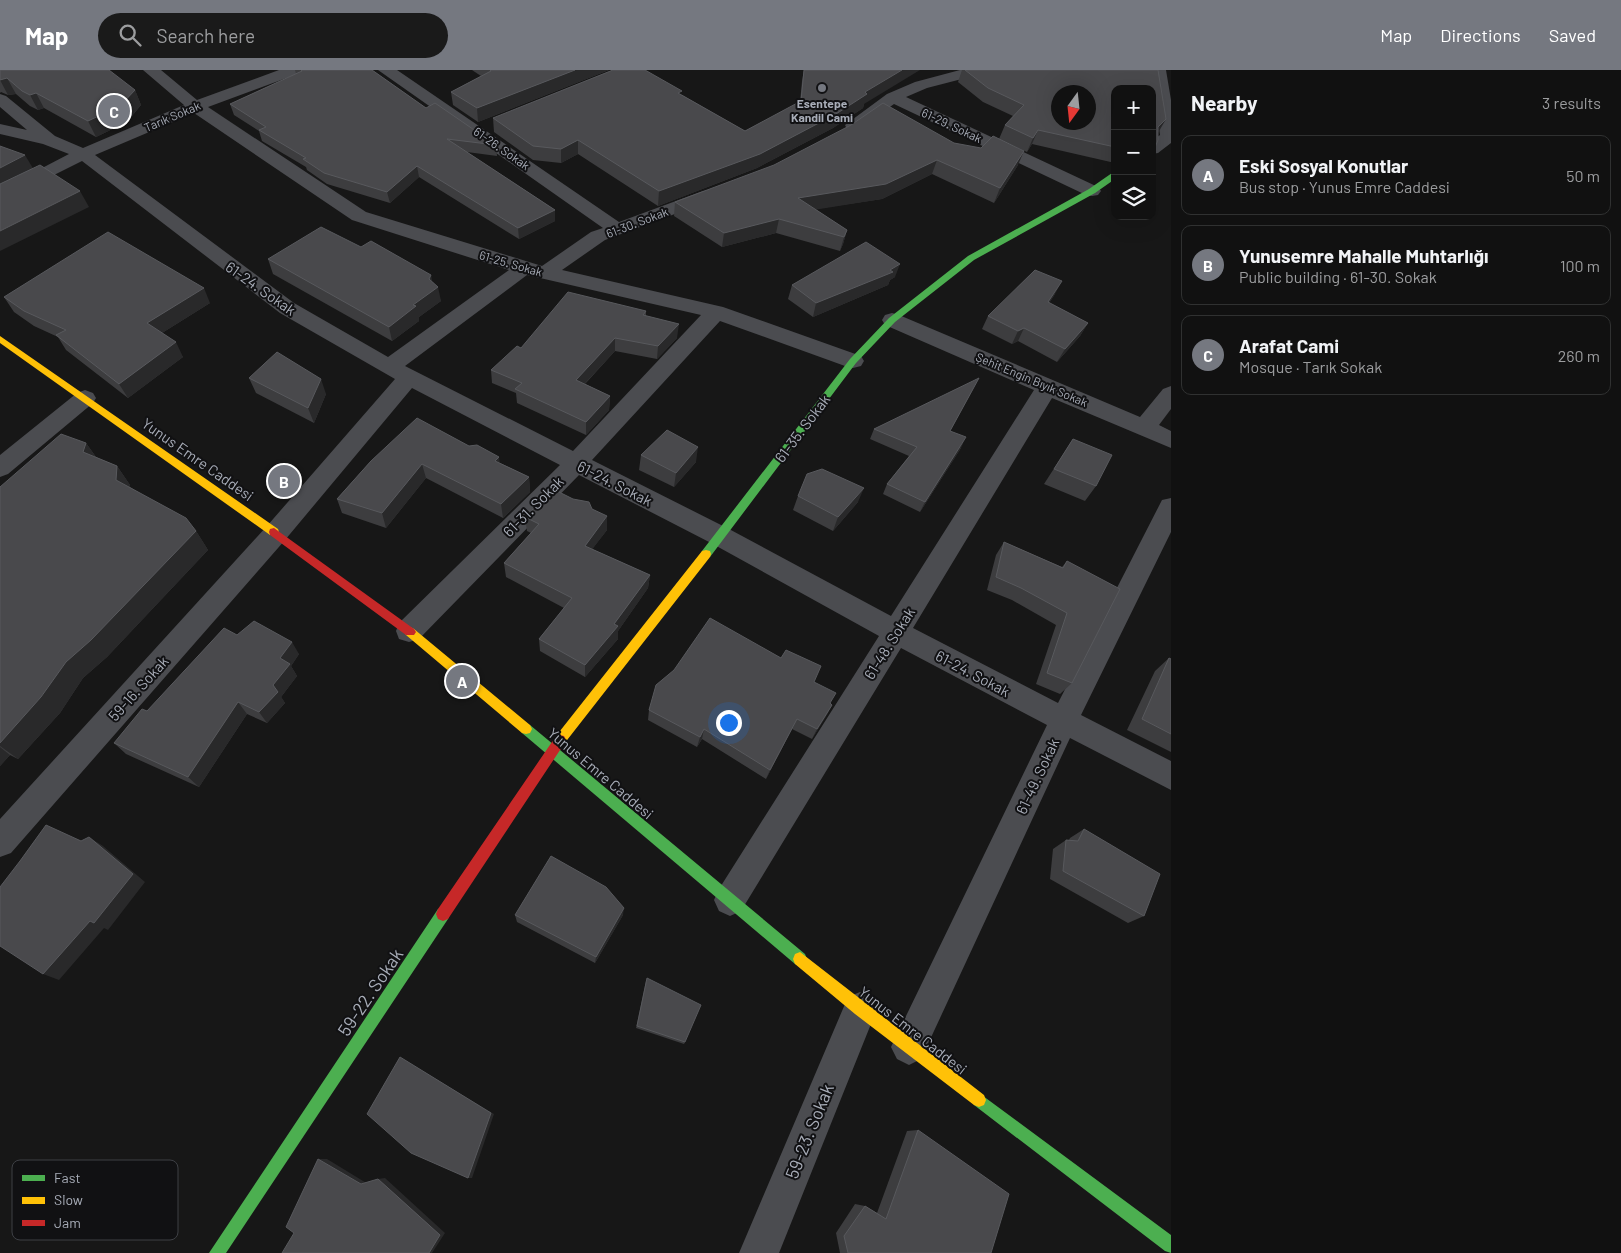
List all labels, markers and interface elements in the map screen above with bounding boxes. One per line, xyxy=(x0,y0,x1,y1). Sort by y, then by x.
search box xyxy=(98,13,448,58)
text: Map xyxy=(25,21,68,50)
icon: search xyxy=(116,21,144,49)
text: Search here xyxy=(156,24,255,47)
text: Map xyxy=(1380,24,1412,46)
text: Directions xyxy=(1440,24,1521,46)
text: Saved xyxy=(1549,24,1596,46)
marker: Esentepe Kandil Cami xyxy=(816,82,828,94)
north arrow xyxy=(1051,85,1096,130)
map controls xyxy=(1111,85,1156,220)
button: + xyxy=(1111,85,1156,130)
text: Nearby xyxy=(1191,90,1257,115)
pin: C xyxy=(98,92,130,130)
text: 3 results xyxy=(1542,93,1601,112)
place label: Esentepe Kandil Cami xyxy=(791,96,853,124)
street label: Tarık Sokak xyxy=(142,98,202,134)
street label: 61-29. Sokak xyxy=(920,105,984,145)
street label: 61-26. Sokak xyxy=(471,124,533,172)
button: − xyxy=(1111,130,1156,175)
text: Eski Sosyal Konutlar xyxy=(1239,154,1408,177)
text: A xyxy=(1203,166,1213,185)
text: 50 m xyxy=(1566,166,1600,185)
button: layers xyxy=(1111,175,1156,220)
text: Bus stop · Yunus Emre Caddesi xyxy=(1239,177,1450,196)
street label: 61-30. Sokak xyxy=(604,204,670,240)
text: Yunusemre Mahalle Muhtarlığı xyxy=(1239,244,1489,267)
street label: 61-25. Sokak xyxy=(478,247,544,279)
text: B xyxy=(1203,256,1213,275)
text: 100 m xyxy=(1560,256,1600,275)
street label: 61-24. Sokak xyxy=(222,257,300,319)
text: Public building · 61-30. Sokak xyxy=(1239,267,1437,286)
text: Arafat Cami xyxy=(1239,334,1339,357)
text: C xyxy=(1203,346,1213,365)
text: 260 m xyxy=(1558,346,1600,365)
street label: Şehit Engin Bıyık Sokak xyxy=(974,349,1090,409)
text: Mosque · Tarık Sokak xyxy=(1239,357,1382,376)
street label: 61-35. Sokak xyxy=(771,390,834,466)
street label: Yunus Emre Caddesi xyxy=(139,414,257,504)
street label: 61-24. Sokak xyxy=(575,456,656,510)
pin: B xyxy=(268,462,300,500)
street label: 61-31. Sokak xyxy=(499,472,567,540)
street label: 61-48. Sokak xyxy=(860,603,918,682)
street label: 61-24. Sokak xyxy=(933,646,1014,700)
street label: 59-16. Sokak xyxy=(104,651,172,724)
pin: A xyxy=(446,662,478,700)
your location xyxy=(716,710,742,736)
street label: Yunus Emre Caddesi xyxy=(545,724,657,822)
street label: 61-49. Sokak xyxy=(1012,735,1063,817)
street label: 59-22. Sokak xyxy=(333,944,407,1040)
street label: Yunus Emre Caddesi xyxy=(855,982,971,1078)
street label: 59-23. Sokak xyxy=(780,1080,838,1182)
legend xyxy=(12,1160,178,1240)
text: Fast xyxy=(54,1169,80,1186)
text: Slow xyxy=(54,1191,83,1208)
text: Jam xyxy=(54,1214,81,1231)

